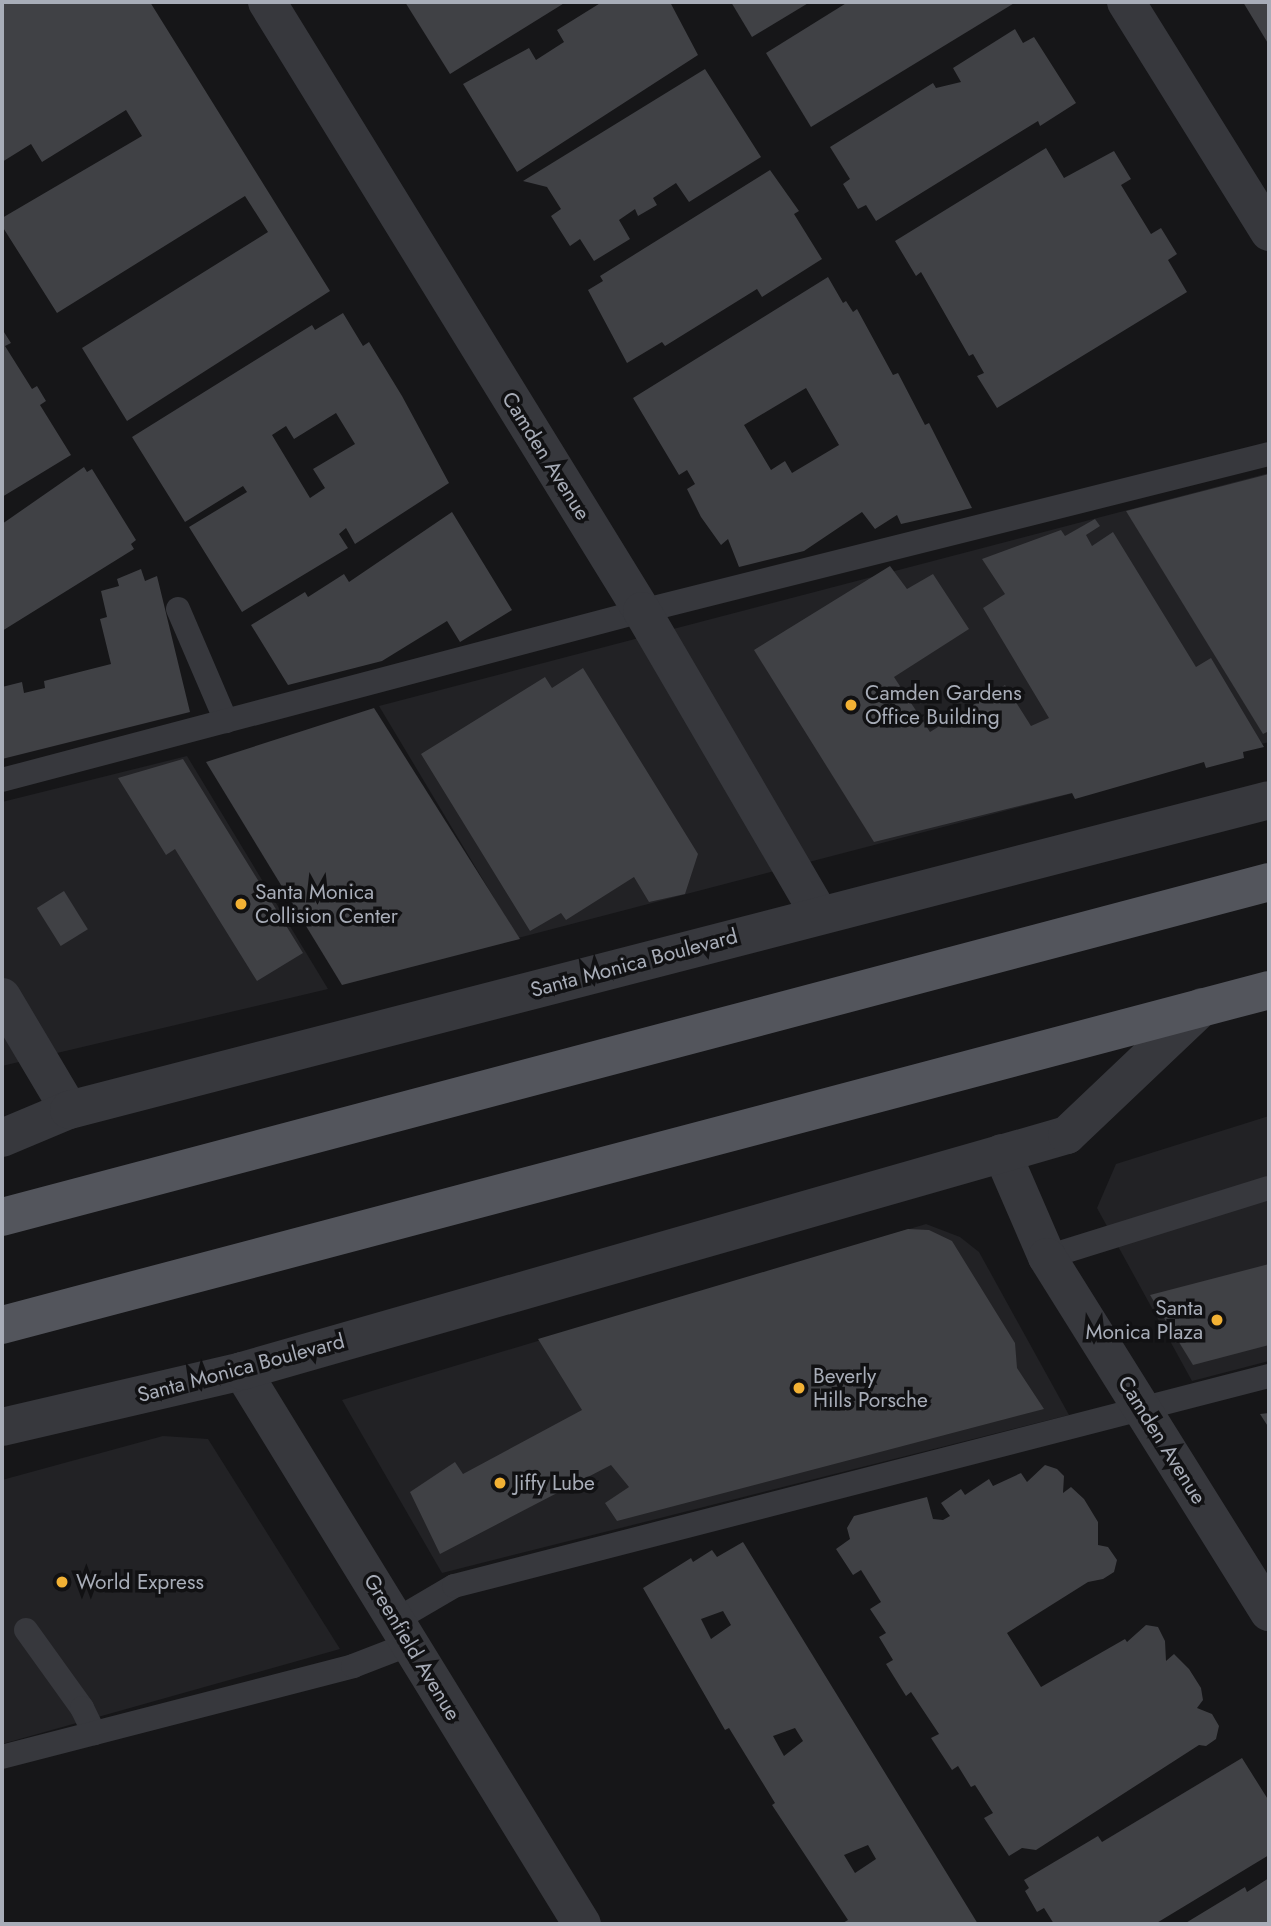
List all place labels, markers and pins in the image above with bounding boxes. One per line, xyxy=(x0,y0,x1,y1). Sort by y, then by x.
place label: Camden Gardens Office Building xyxy=(865,680,1022,730)
marker: Camden Gardens Office Building xyxy=(843,697,859,713)
place label: Santa Monica Collision Center xyxy=(255,879,398,929)
marker: Santa Monica Collision Center xyxy=(233,896,249,912)
place label: Santa Monica Plaza xyxy=(1085,1295,1203,1345)
marker: Santa Monica Plaza xyxy=(1209,1312,1225,1328)
place label: Beverly Hills Porsche xyxy=(813,1363,928,1413)
marker: Beverly Hills Porsche xyxy=(791,1380,807,1396)
place label: Jiffy Lube xyxy=(514,1470,595,1496)
marker: Jiffy Lube xyxy=(492,1475,508,1491)
place label: World Express xyxy=(76,1569,204,1595)
marker: World Express xyxy=(54,1574,70,1590)

